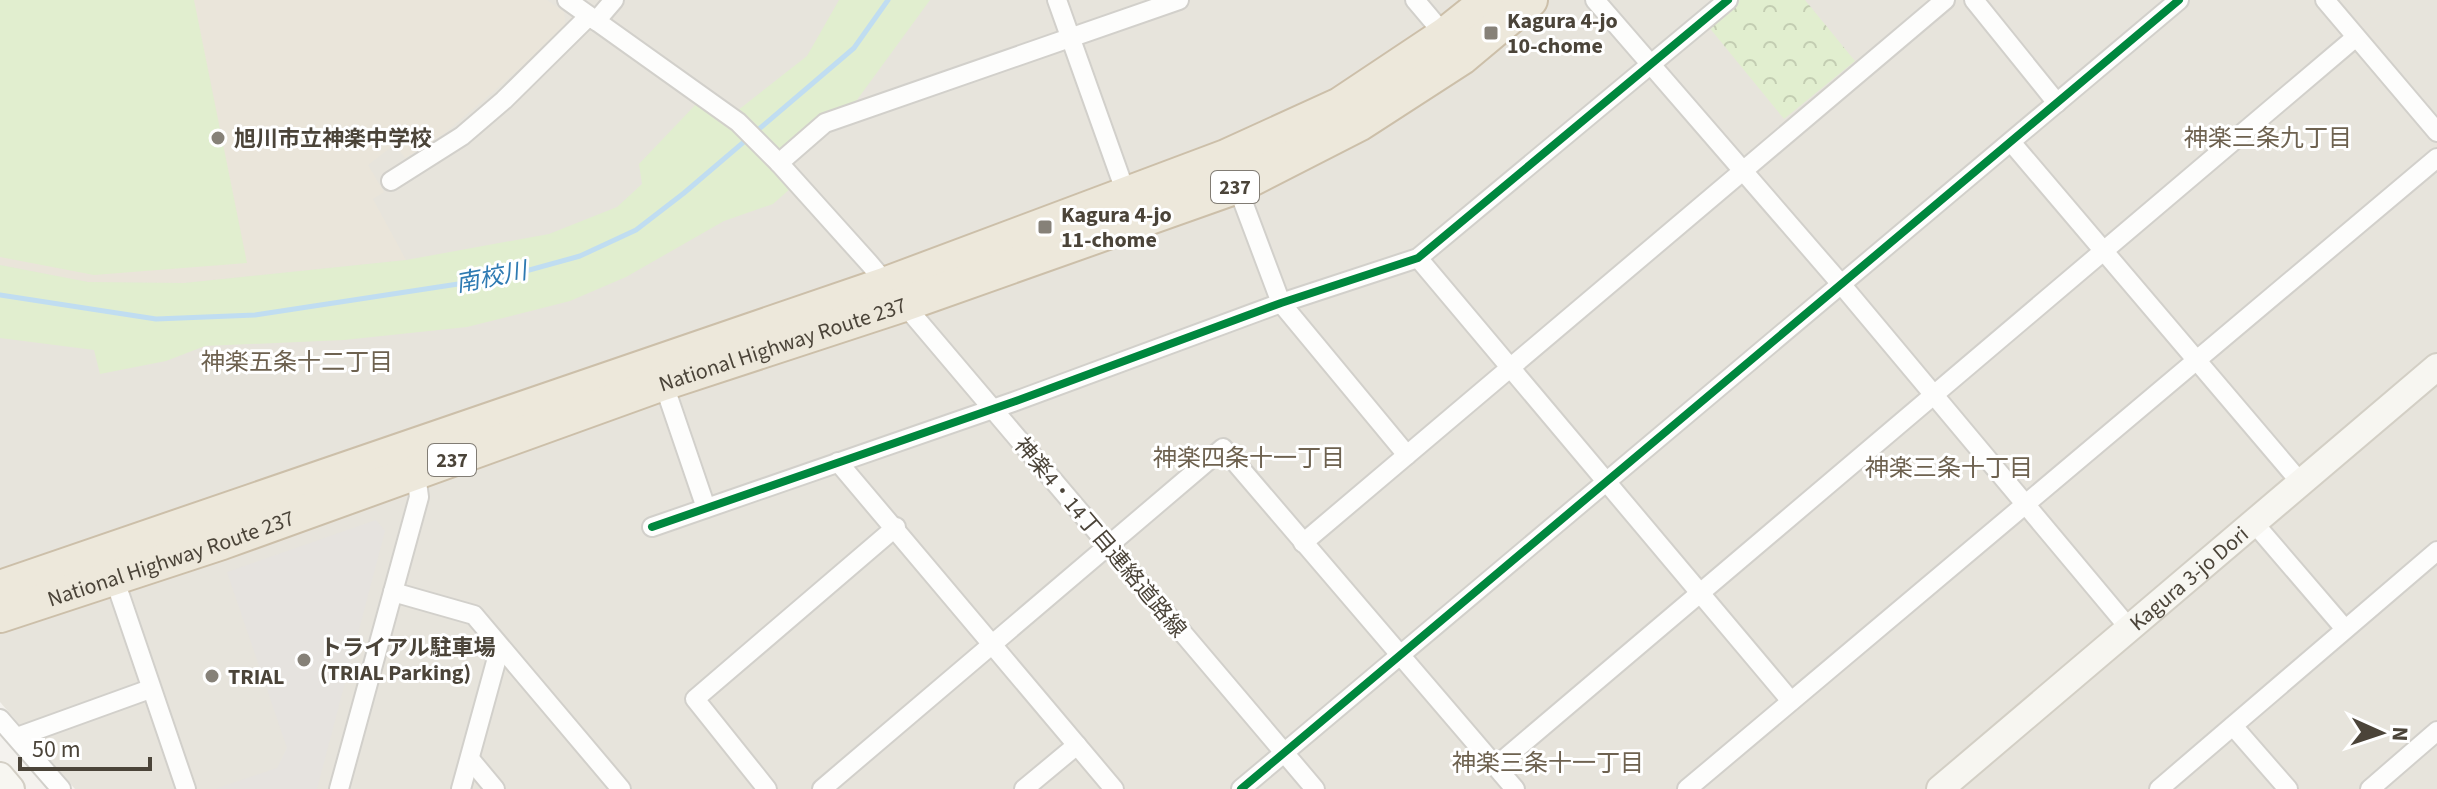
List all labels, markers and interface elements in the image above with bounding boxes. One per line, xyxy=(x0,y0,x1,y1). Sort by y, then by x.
place label: Kagura 4-jo 10-chome xyxy=(1507,5,1618,62)
marker: Kagura 4-jo 10-chome xyxy=(1482,24,1500,42)
district label: 神楽三条九丁目 xyxy=(2184,121,2352,156)
place label: 旭川市立神楽中学校 xyxy=(234,123,432,155)
marker: 旭川市立神楽中学校 xyxy=(209,129,227,147)
road number: 237 xyxy=(1211,171,1259,203)
place label: Kagura 4-jo 11-chome xyxy=(1061,199,1172,256)
marker: Kagura 4-jo 11-chome xyxy=(1036,218,1054,236)
water label: 南校川 xyxy=(452,253,533,302)
street label: National Highway Route 237 xyxy=(655,289,911,400)
district label: 神楽五条十二丁目 xyxy=(201,345,393,380)
street label: 神楽4・14丁目連絡道路線 xyxy=(1007,431,1194,645)
district label: 神楽四条十一丁目 xyxy=(1153,441,1345,476)
road number: 237 xyxy=(428,444,476,476)
district label: 神楽三条十丁目 xyxy=(1865,451,2033,486)
street label: National Highway Route 237 xyxy=(43,502,299,615)
street label: Kagura 3-jo Dori xyxy=(2123,519,2256,639)
place label: トライアル駐車場 (TRIAL Parking) xyxy=(320,632,496,689)
marker: トライアル駐車場 (TRIAL Parking) xyxy=(295,651,313,669)
place label: TRIAL xyxy=(228,661,284,693)
marker: TRIAL xyxy=(203,667,221,685)
north arrow xyxy=(2341,693,2421,773)
scale bar xyxy=(20,721,150,771)
text: N xyxy=(2384,726,2416,742)
text: 50 m xyxy=(32,732,81,767)
district label: 神楽三条十一丁目 xyxy=(1452,746,1644,781)

